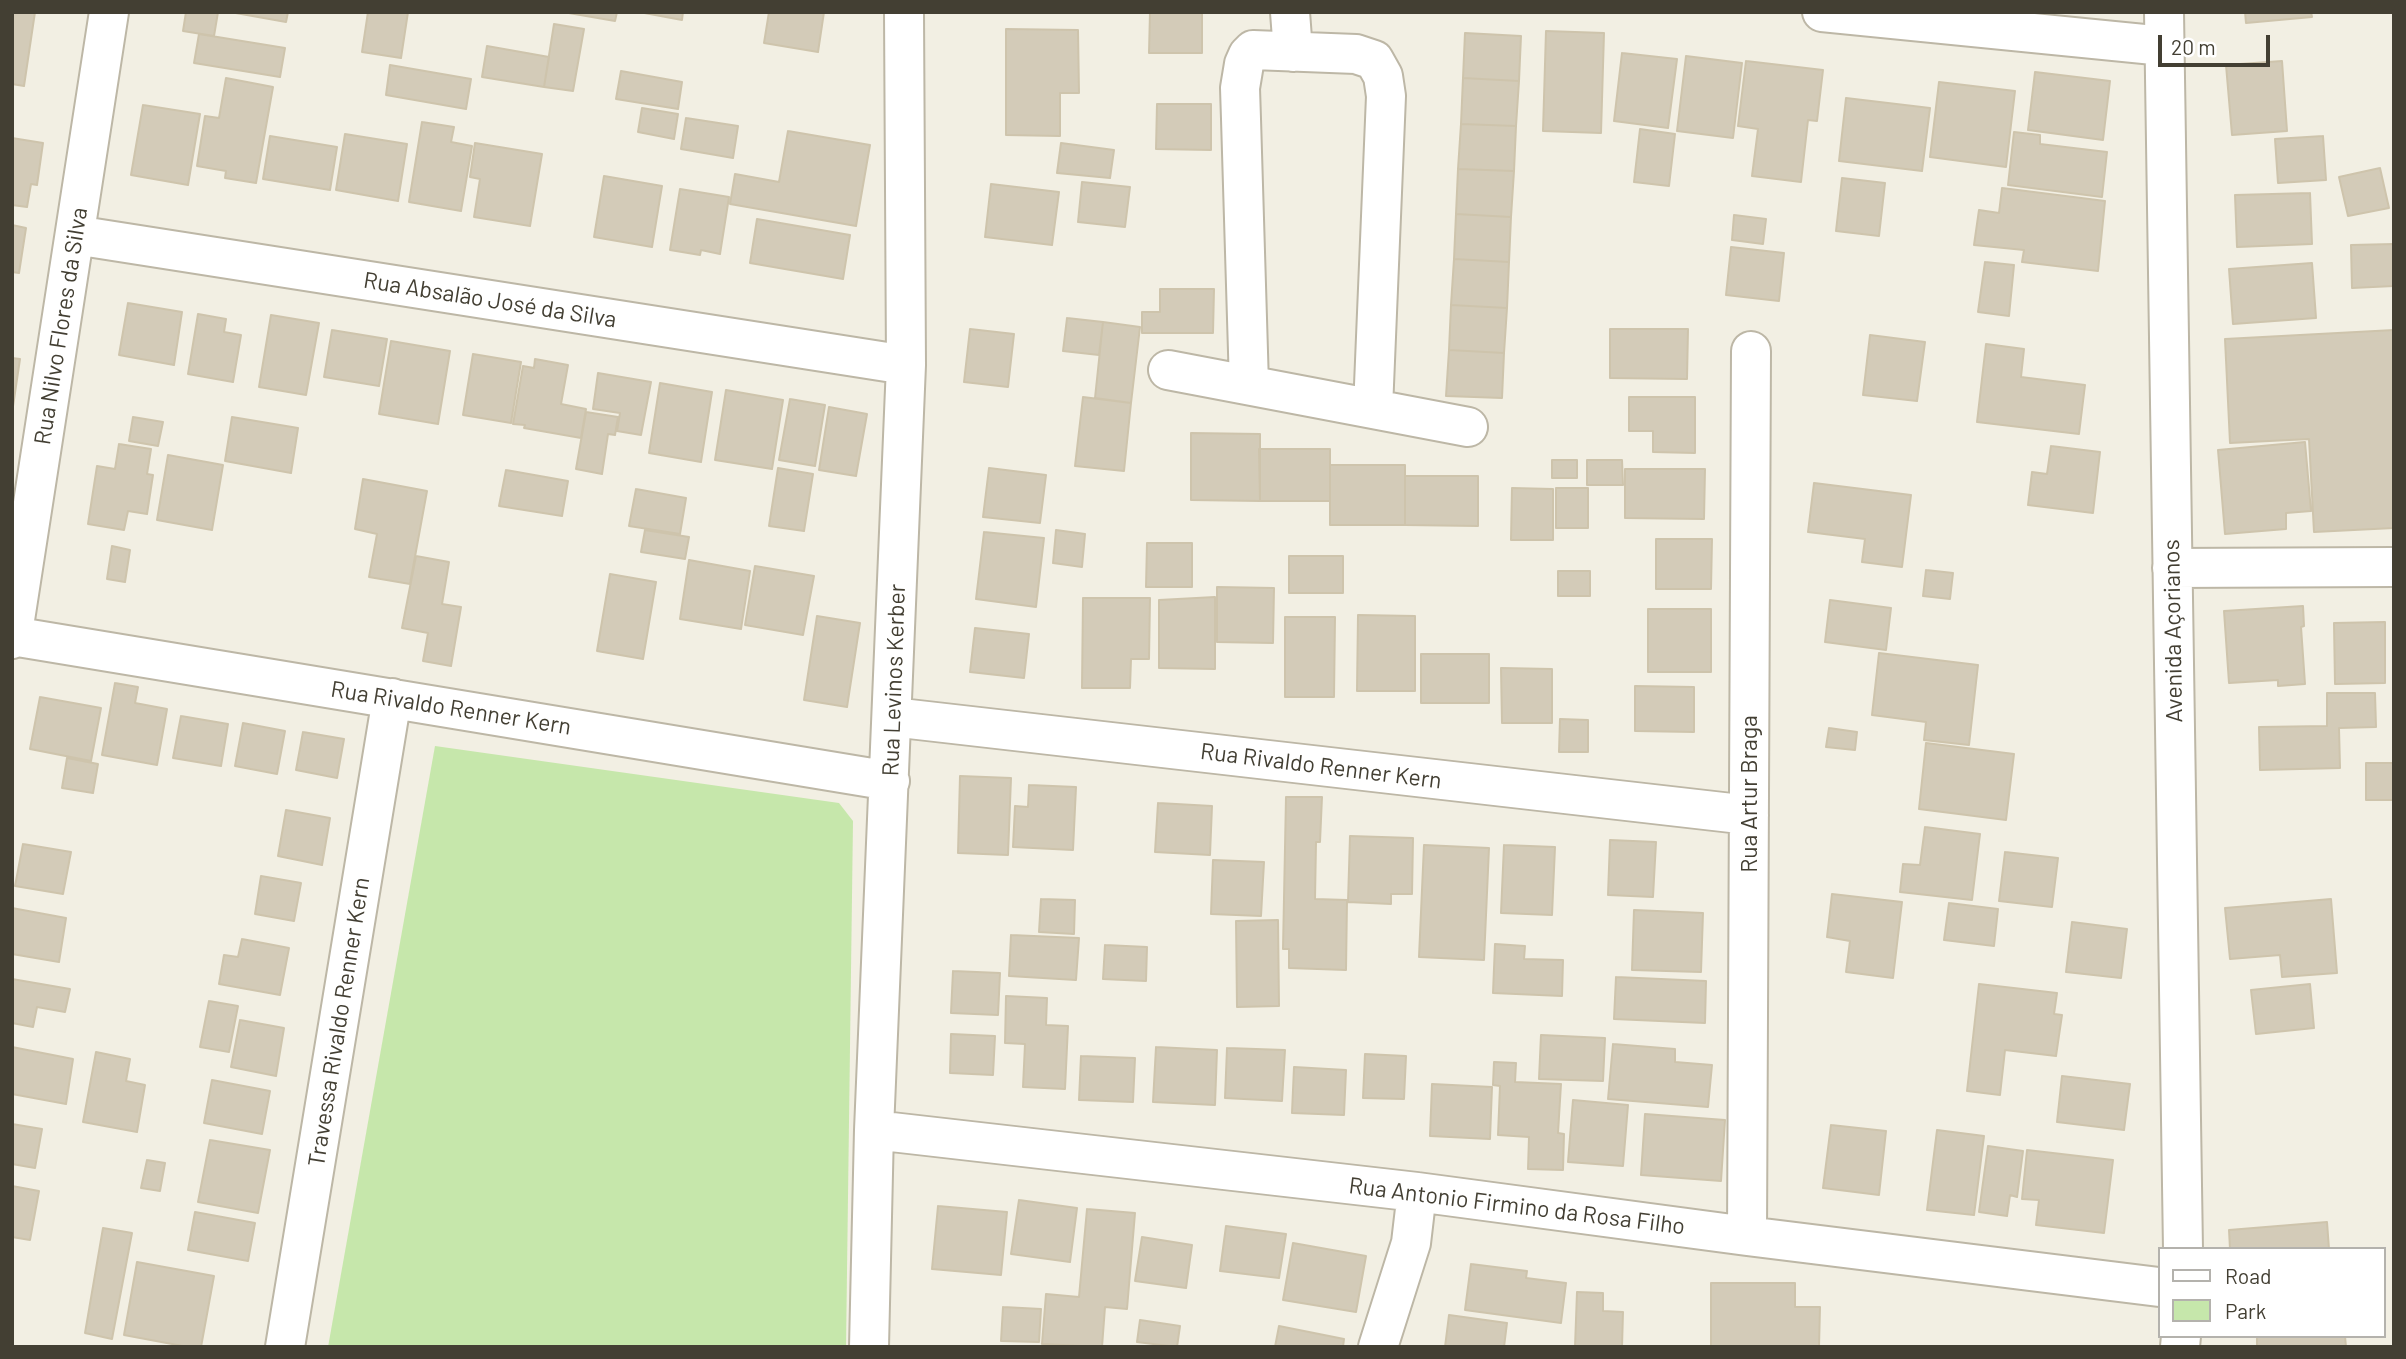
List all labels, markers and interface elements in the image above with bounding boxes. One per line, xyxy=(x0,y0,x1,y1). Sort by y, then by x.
scale bar xyxy=(2161,21,2273,65)
text: 20 m xyxy=(2171,34,2216,59)
street label: Rua Nilvo Flores da Silva xyxy=(29,205,93,447)
street label: Rua Absalão José da Silva xyxy=(362,266,618,334)
street label: Avenida Açorianos xyxy=(2158,539,2188,723)
street label: Rua Levinos Kerber xyxy=(877,583,911,777)
street label: Rua Rivaldo Renner Kern xyxy=(329,675,573,741)
street label: Rua Artur Braga xyxy=(1735,715,1763,873)
street label: Rua Rivaldo Renner Kern xyxy=(1199,737,1443,795)
street label: Travessa Rivaldo Renner Kern xyxy=(302,875,376,1169)
street label: Rua Antonio Firmino da Rosa Filho xyxy=(1347,1172,1687,1240)
legend xyxy=(2158,1247,2385,1338)
text: Road xyxy=(2225,1263,2271,1288)
text: Park xyxy=(2225,1298,2266,1323)

